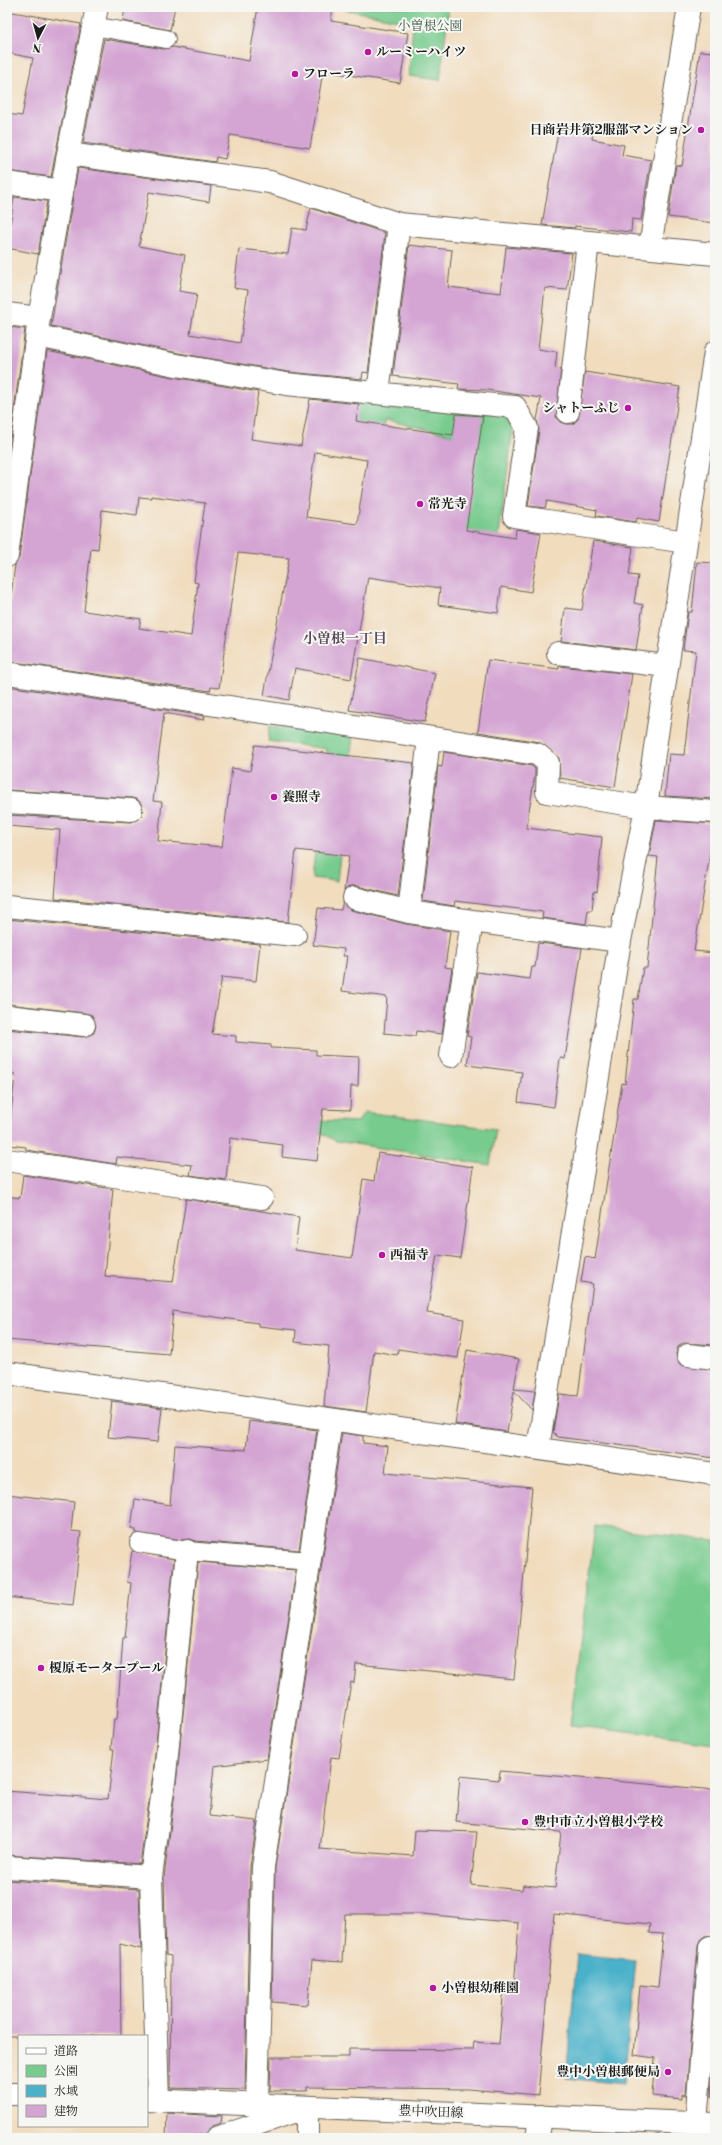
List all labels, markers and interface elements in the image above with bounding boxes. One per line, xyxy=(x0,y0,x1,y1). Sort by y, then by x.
north arrow xyxy=(18,18,58,58)
park label: 小曽根公園 xyxy=(397,18,463,34)
text: N xyxy=(32,40,42,54)
place label: ルーミーハイツ xyxy=(376,44,466,60)
marker: ルーミーハイツ xyxy=(363,47,373,57)
place label: フローラ xyxy=(303,66,355,82)
marker: フローラ xyxy=(290,69,300,79)
place label: 日商岩井第2服部マンション xyxy=(529,122,693,138)
marker: 日商岩井第2服部マンション xyxy=(696,125,706,135)
place label: シャトーふじ xyxy=(543,400,620,416)
marker: シャトーふじ xyxy=(623,403,633,413)
place label: 常光寺 xyxy=(428,496,467,512)
marker: 常光寺 xyxy=(415,499,425,509)
district label: 小曽根一丁目 xyxy=(303,630,387,648)
place label: 養照寺 xyxy=(282,789,321,805)
marker: 養照寺 xyxy=(269,792,279,802)
place label: 西福寺 xyxy=(390,1247,429,1263)
marker: 西福寺 xyxy=(377,1250,387,1260)
place label: 榎原モータープール xyxy=(49,1660,164,1676)
marker: 榎原モータープール xyxy=(36,1663,46,1673)
place label: 豊中市立小曽根小学校 xyxy=(533,1814,664,1830)
marker: 豊中市立小曽根小学校 xyxy=(520,1817,530,1827)
place label: 小曽根幼稚園 xyxy=(441,1980,519,1996)
marker: 小曽根幼稚園 xyxy=(428,1983,438,1993)
legend xyxy=(18,2035,148,2127)
text: 道路 xyxy=(54,2044,78,2059)
text: 公園 xyxy=(54,2064,78,2079)
place label: 豊中小曽根郵便局 xyxy=(556,2064,660,2080)
marker: 豊中小曽根郵便局 xyxy=(663,2067,673,2077)
text: 水域 xyxy=(54,2084,78,2099)
street label: 豊中吹田線 xyxy=(398,2103,464,2121)
text: 建物 xyxy=(54,2104,78,2119)

